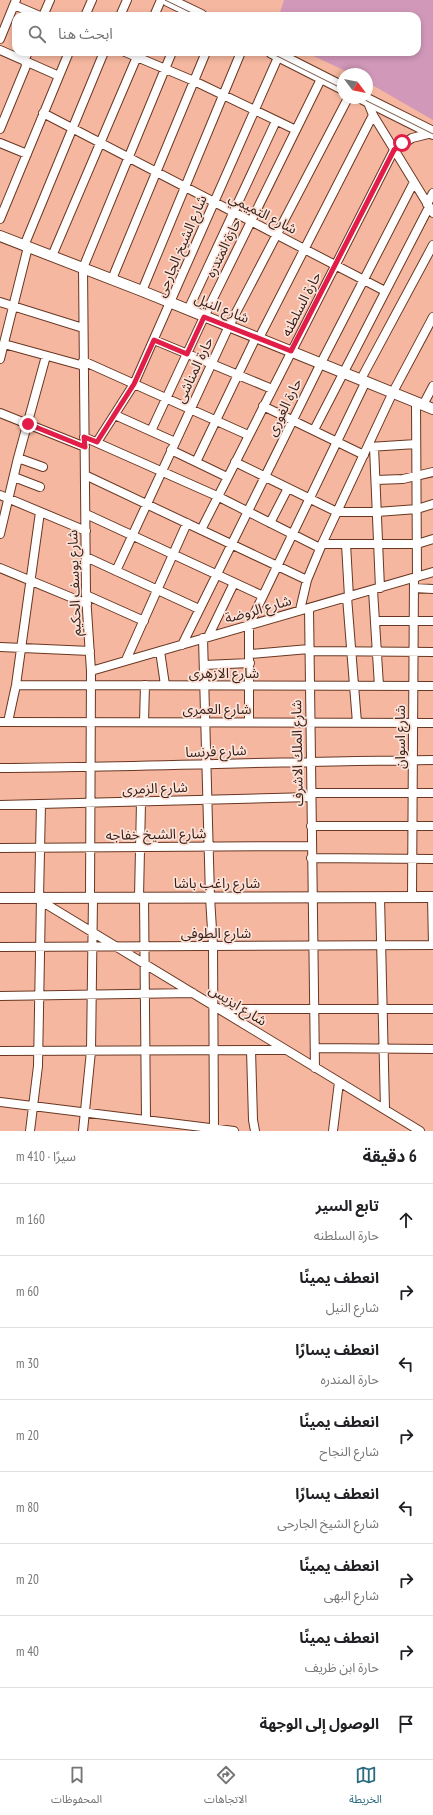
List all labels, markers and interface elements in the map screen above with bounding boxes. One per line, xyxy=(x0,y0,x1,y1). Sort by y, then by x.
search box xyxy=(12,12,421,56)
icon: search xyxy=(26,23,48,45)
text: ابحث هنا xyxy=(58,24,113,43)
north arrow xyxy=(337,68,373,104)
route start xyxy=(393,134,411,152)
street label: شارع التميمي xyxy=(225,188,300,240)
street label: شارع الشيخ الجارحى xyxy=(151,192,213,301)
street label: حارة المندره xyxy=(201,216,245,280)
street label: حارة السلطنه xyxy=(277,269,325,339)
street label: شارع النيل xyxy=(191,289,252,329)
street label: حارة المناشى xyxy=(171,334,217,406)
street label: حارة الغورى xyxy=(262,375,306,439)
route end xyxy=(19,415,37,433)
street label: شارع يوسف الحكيم xyxy=(63,529,87,637)
street label: شارع الروضة xyxy=(223,591,294,629)
street label: شارع الازهرى xyxy=(189,664,259,684)
street label: شارع الملك الاشرف xyxy=(287,699,309,807)
street label: شارع العمرى xyxy=(183,700,251,720)
street label: شارع اسوان xyxy=(391,705,411,769)
street label: شارع فرنسا xyxy=(185,741,247,763)
street label: شارع الزمرى xyxy=(122,778,188,800)
street label: شارع الشيخ خفاجه xyxy=(105,824,207,846)
street label: شارع راغب باشا xyxy=(174,874,260,894)
street label: شارع الطوفى xyxy=(181,924,251,944)
street label: شارع ايزيس xyxy=(205,980,270,1032)
text: 6 دقيقة xyxy=(363,1145,417,1167)
text: سيرًا · 410 m xyxy=(16,1148,76,1165)
text: تابع السير xyxy=(316,1196,379,1215)
icon: ahead xyxy=(395,1209,417,1231)
text: 160 m xyxy=(16,1211,45,1228)
text: حارة السلطنه xyxy=(314,1227,379,1244)
text: انعطف يمينًا xyxy=(299,1268,379,1287)
icon: right xyxy=(395,1281,417,1303)
text: 60 m xyxy=(16,1283,39,1300)
text: شارع النيل xyxy=(326,1299,379,1316)
text: انعطف يسارًا xyxy=(295,1340,379,1359)
icon: left xyxy=(395,1353,417,1375)
text: 30 m xyxy=(16,1355,39,1372)
text: حارة المندره xyxy=(320,1371,379,1388)
text: انعطف يمينًا xyxy=(299,1412,379,1431)
icon: right xyxy=(395,1425,417,1447)
text: 20 m xyxy=(16,1427,39,1444)
text: شارع النجاح xyxy=(320,1443,379,1460)
text: انعطف يسارًا xyxy=(295,1484,379,1503)
icon: left xyxy=(395,1497,417,1519)
text: 80 m xyxy=(16,1499,39,1516)
text: شارع الشيخ الجارحى xyxy=(277,1515,379,1532)
text: انعطف يمينًا xyxy=(299,1556,379,1575)
icon: right xyxy=(395,1569,417,1591)
text: 20 m xyxy=(16,1571,39,1588)
text: شارع البهى xyxy=(324,1587,379,1604)
text: انعطف يمينًا xyxy=(299,1628,379,1647)
icon: right xyxy=(395,1641,417,1663)
text: 40 m xyxy=(16,1643,39,1660)
text: حارة ابن ظريف xyxy=(305,1659,379,1676)
icon: arrive xyxy=(395,1713,417,1735)
text: الوصول إلى الوجهة xyxy=(260,1714,379,1733)
tab: المحفوظات xyxy=(51,1764,102,1811)
tab: الاتجاهات xyxy=(204,1764,247,1811)
tab: الخريطة xyxy=(349,1764,382,1811)

